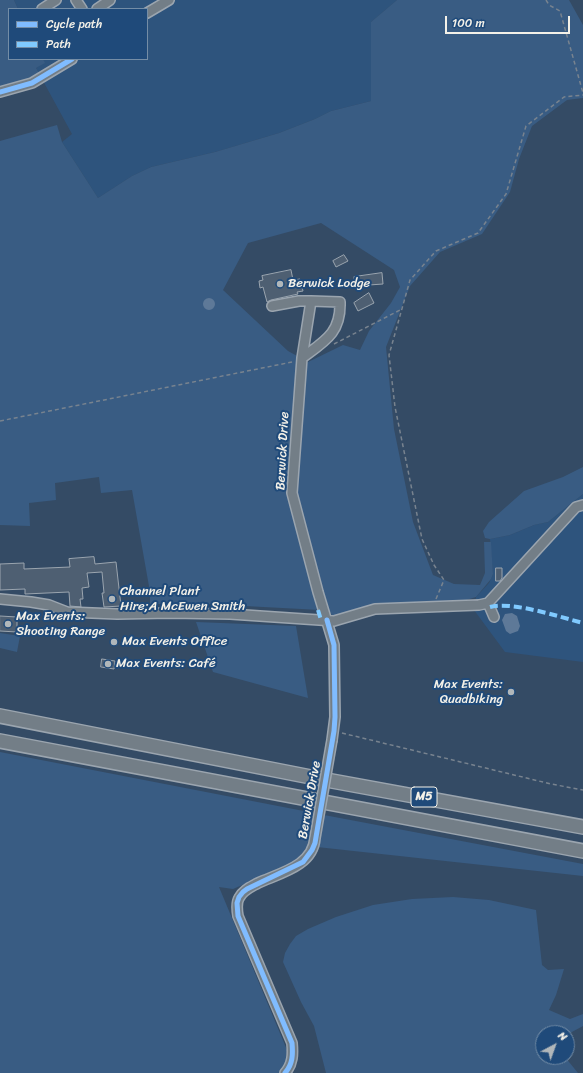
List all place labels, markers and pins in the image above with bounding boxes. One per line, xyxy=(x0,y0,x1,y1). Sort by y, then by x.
place label: Berwick Lodge xyxy=(288,276,370,292)
marker: Berwick Lodge xyxy=(275,279,285,289)
place label: Channel Plant Hire;A McEwen Smith xyxy=(120,584,245,615)
marker: Channel Plant Hire;A McEwen Smith xyxy=(107,594,117,604)
place label: Max Events: Shooting Range xyxy=(16,609,105,640)
marker: Max Events: Shooting Range xyxy=(3,619,13,629)
place label: Max Events Office xyxy=(122,634,227,650)
marker: Max Events Office xyxy=(109,637,119,647)
place label: Max Events: Café xyxy=(116,656,216,672)
marker: Max Events: Café xyxy=(103,659,113,669)
place label: Max Events: Quadbiking xyxy=(434,677,503,708)
marker: Max Events: Quadbiking xyxy=(506,687,516,697)

